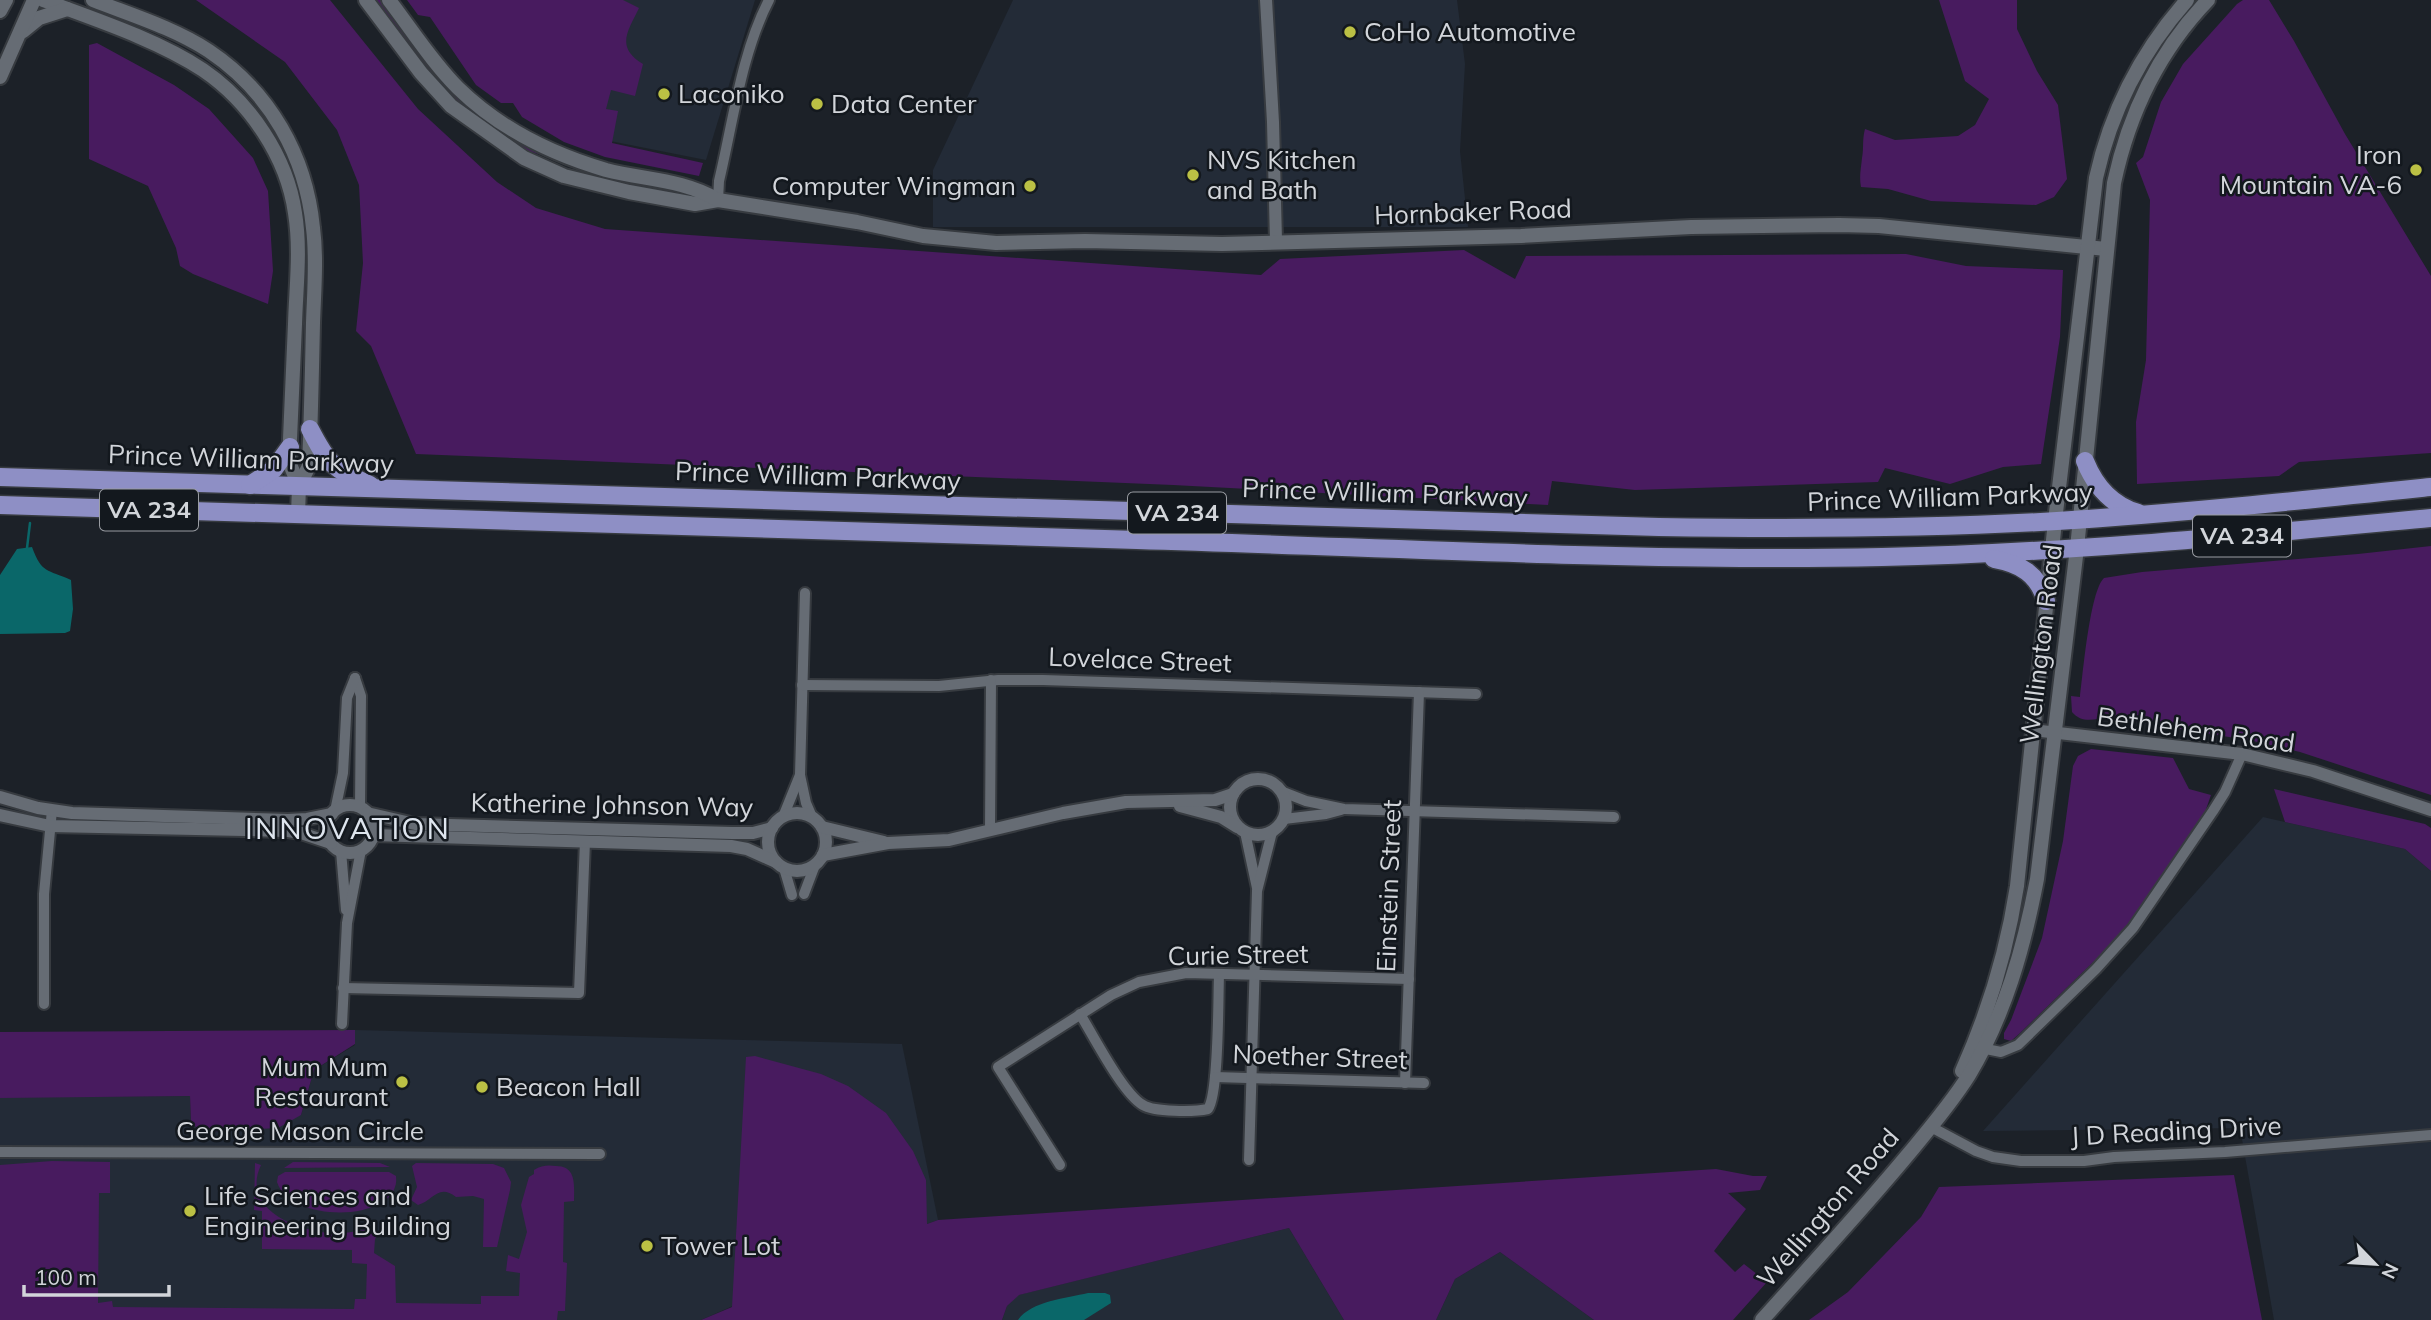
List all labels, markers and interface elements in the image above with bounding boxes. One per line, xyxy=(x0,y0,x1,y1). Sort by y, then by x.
place label: CoHo Automotive xyxy=(1364,15,1576,48)
marker: CoHo Automotive xyxy=(1342,24,1358,40)
place label: Laconiko xyxy=(678,77,785,110)
marker: Laconiko xyxy=(656,86,672,102)
place label: Data Center xyxy=(831,87,977,120)
marker: Data Center xyxy=(809,96,825,112)
place label: Iron Mountain VA-6 xyxy=(2220,138,2402,201)
place label: NVS Kitchen and Bath xyxy=(1207,143,1356,206)
marker: Iron Mountain VA-6 xyxy=(2408,162,2424,178)
marker: NVS Kitchen and Bath xyxy=(1185,167,1201,183)
place label: Computer Wingman xyxy=(772,169,1016,202)
marker: Computer Wingman xyxy=(1022,178,1038,194)
street label: Hornbaker Road xyxy=(1374,192,1572,231)
street label: Prince William Parkway xyxy=(108,437,395,480)
street label: Prince William Parkway xyxy=(675,454,962,497)
street label: Prince William Parkway xyxy=(1242,471,1529,514)
street label: Prince William Parkway xyxy=(1807,475,2094,518)
road number: VA 234 xyxy=(100,490,198,530)
road number: VA 234 xyxy=(1128,492,1226,534)
road number: VA 234 xyxy=(2193,516,2291,556)
street label: Wellington Road xyxy=(2012,542,2069,745)
street label: Lovelace Street xyxy=(1048,640,1232,679)
street label: Bethlehem Road xyxy=(2095,699,2297,760)
street label: Katherine Johnson Way xyxy=(470,786,754,823)
street label: Einstein Street xyxy=(1369,799,1408,973)
district label: INNOVATION xyxy=(245,809,451,847)
street label: Curie Street xyxy=(1167,937,1309,972)
street label: Noether Street xyxy=(1232,1037,1408,1076)
place label: Mum Mum Restaurant xyxy=(254,1050,388,1113)
place label: Beacon Hall xyxy=(496,1070,641,1103)
marker: Mum Mum Restaurant xyxy=(394,1074,410,1090)
marker: Beacon Hall xyxy=(474,1079,490,1095)
street label: J D Reading Drive xyxy=(2070,1108,2282,1153)
street label: George Mason Circle xyxy=(176,1114,424,1147)
street label: Wellington Road xyxy=(1749,1121,1906,1294)
place label: Life Sciences and Engineering Building xyxy=(204,1179,451,1242)
marker: Life Sciences and Engineering Building xyxy=(182,1203,198,1219)
place label: Tower Lot xyxy=(661,1229,780,1262)
north arrow xyxy=(2340,1229,2410,1299)
marker: Tower Lot xyxy=(639,1238,655,1254)
scale bar xyxy=(24,1254,170,1298)
text: N xyxy=(2376,1260,2404,1283)
text: 100 m xyxy=(35,1264,97,1290)

